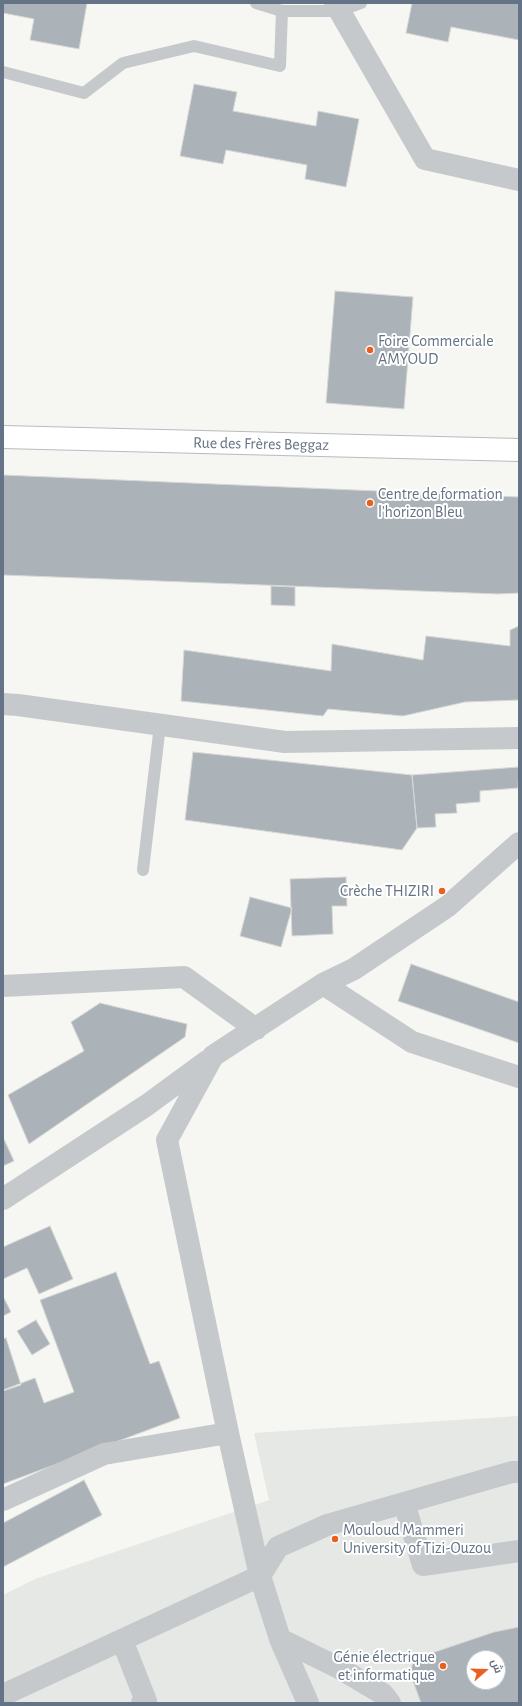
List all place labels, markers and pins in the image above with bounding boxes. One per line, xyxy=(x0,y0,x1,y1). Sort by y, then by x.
place label: Foire Commerciale AMYOUD xyxy=(378,331,494,369)
marker: Foire Commerciale AMYOUD xyxy=(365,345,375,355)
place label: Centre de formation l’horizon Bleu xyxy=(378,484,503,522)
marker: Centre de formation l’horizon Bleu xyxy=(365,498,375,508)
place label: Crèche THIZIRI xyxy=(340,881,434,901)
marker: Crèche THIZIRI xyxy=(437,886,447,896)
place label: Mouloud Mammeri University of Tizi-Ouzou xyxy=(343,1520,491,1558)
marker: Mouloud Mammeri University of Tizi-Ouzou xyxy=(330,1534,340,1544)
place label: Génie électrique et informatique xyxy=(334,1647,435,1685)
marker: Génie électrique et informatique xyxy=(438,1661,448,1671)

